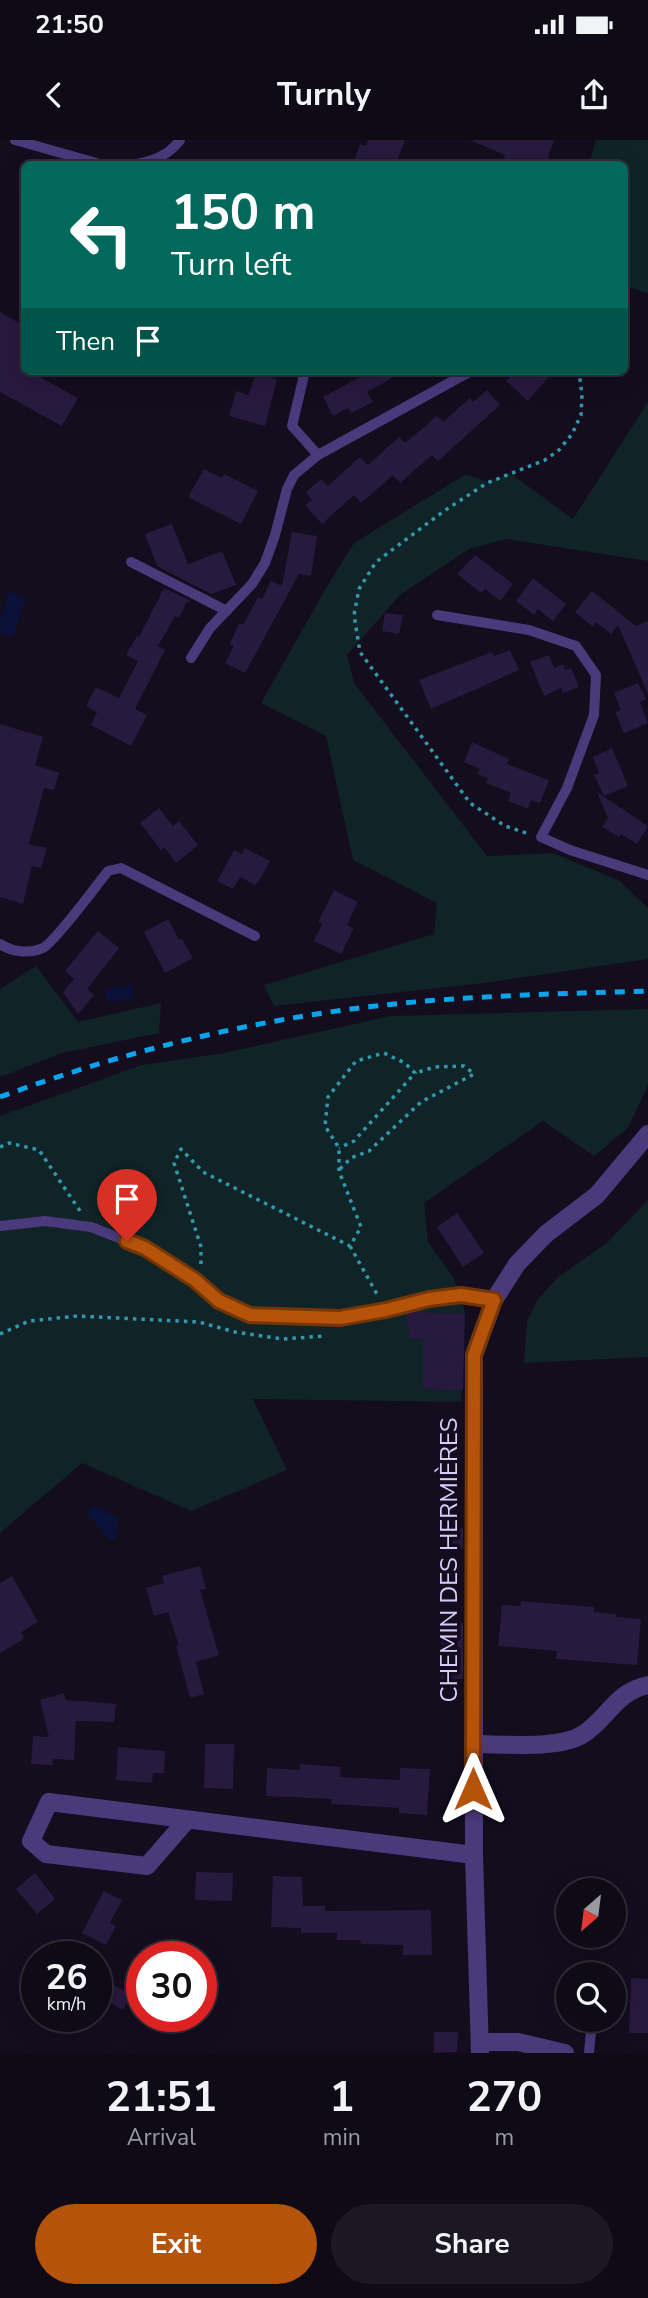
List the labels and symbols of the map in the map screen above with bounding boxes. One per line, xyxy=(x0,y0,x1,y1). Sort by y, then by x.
pin xyxy=(97,1169,157,1241)
street label: CHEMIN DES HERMIÈRES xyxy=(433,1417,465,1703)
position arrow xyxy=(436,1752,510,1826)
north arrow xyxy=(556,1878,626,1948)
speed limit sign: 30 xyxy=(126,1941,217,2032)

